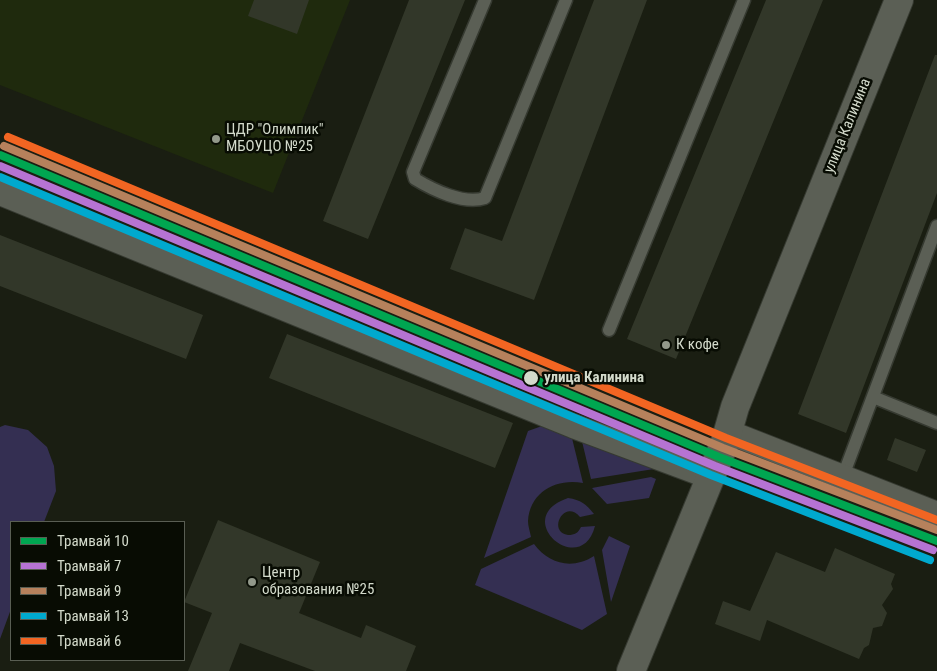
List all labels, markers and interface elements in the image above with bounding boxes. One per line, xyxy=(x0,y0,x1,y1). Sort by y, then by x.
street label: улица Калинина xyxy=(821,76,875,176)
place label: ЦДР "Олимпик" МБОУЦО №25 xyxy=(226,121,324,156)
marker: ЦДР "Олимпик" МБОУЦО №25 xyxy=(210,133,222,145)
place label: К кофе xyxy=(676,336,719,354)
marker: К кофе xyxy=(660,339,672,351)
marker: улица Калинина xyxy=(522,369,540,387)
place label: улица Калинина xyxy=(544,369,644,387)
legend xyxy=(10,521,185,661)
text: Трамвай 10 xyxy=(57,532,129,550)
text: Трамвай 7 xyxy=(57,557,122,575)
place label: Центр образования №25 xyxy=(262,564,374,599)
marker: Центр образования №25 xyxy=(246,576,258,588)
text: Трамвай 9 xyxy=(57,582,122,600)
text: Трамвай 13 xyxy=(57,607,129,625)
text: Трамвай 6 xyxy=(57,632,122,650)

